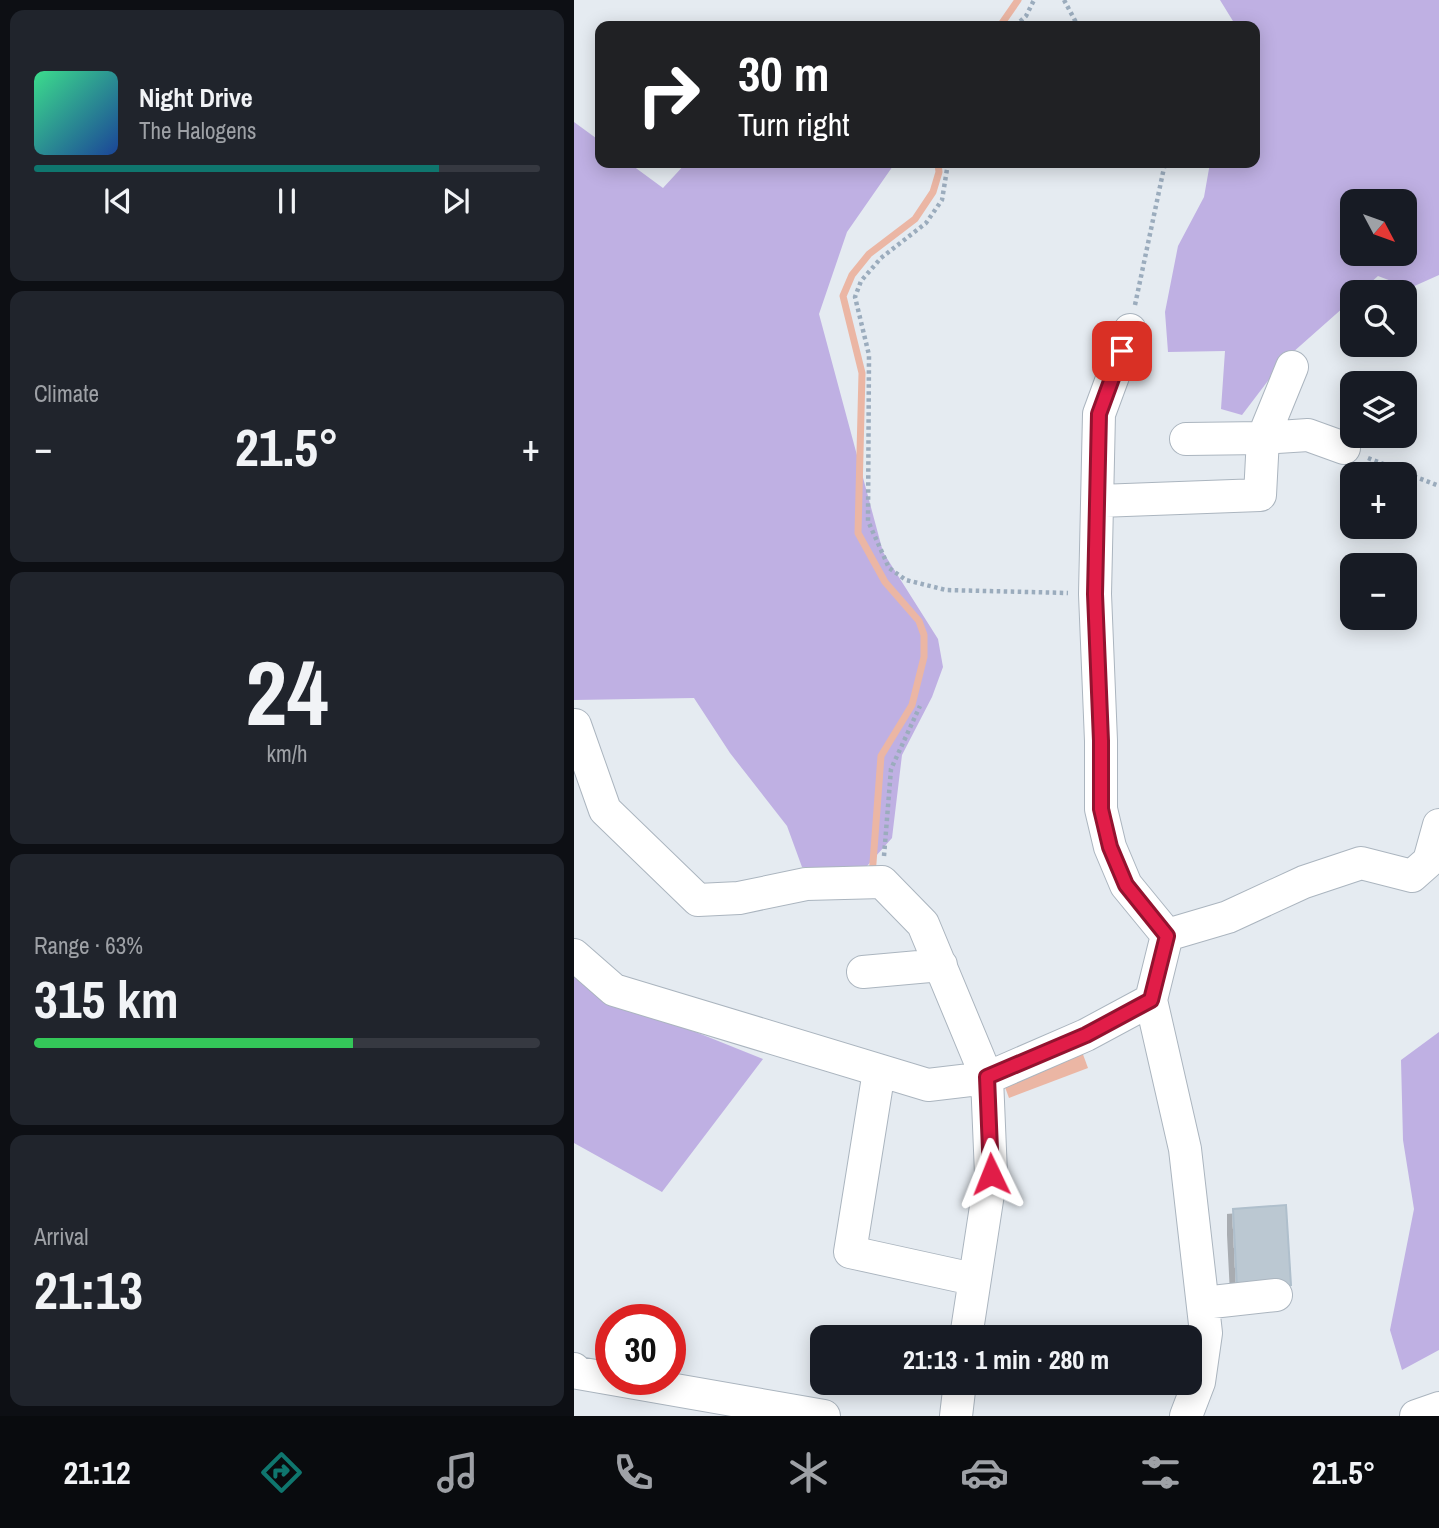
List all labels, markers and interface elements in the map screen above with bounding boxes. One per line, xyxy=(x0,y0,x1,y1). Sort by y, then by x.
text: 30 m xyxy=(738,40,830,106)
icon: right xyxy=(623,49,714,140)
text: Night Drive xyxy=(139,80,253,115)
text: Turn right xyxy=(738,103,850,146)
text: The Halogens xyxy=(139,115,256,146)
icon: previous xyxy=(99,182,137,220)
icon: pause xyxy=(268,182,306,220)
icon: next xyxy=(437,182,475,220)
north arrow xyxy=(1340,189,1418,266)
map controls xyxy=(1340,189,1417,630)
button: search xyxy=(1340,280,1417,357)
pin xyxy=(1092,321,1152,381)
icon: arrive xyxy=(1103,332,1141,370)
button: layers xyxy=(1340,371,1417,448)
text: Climate xyxy=(34,378,99,409)
text: 21.5° xyxy=(235,412,339,482)
text: − xyxy=(34,422,52,473)
text: + xyxy=(522,422,540,473)
button: + xyxy=(1340,462,1417,539)
button: − xyxy=(1340,553,1417,630)
text: 24 xyxy=(246,631,329,753)
text: km/h xyxy=(267,738,307,769)
text: Range · 63% xyxy=(34,930,143,961)
text: 315 km xyxy=(34,964,179,1034)
position arrow xyxy=(954,1137,1028,1211)
text: Arrival xyxy=(34,1221,89,1252)
text: 21:13 xyxy=(34,1255,143,1325)
speed limit sign: 30 xyxy=(595,1304,686,1395)
text: 21:13 · 1 min · 280 m xyxy=(903,1342,1109,1377)
icon: directions xyxy=(257,1448,306,1497)
icon: music xyxy=(433,1448,482,1497)
icon: phone xyxy=(609,1448,658,1497)
icon: climate xyxy=(784,1448,833,1497)
icon: car xyxy=(960,1448,1009,1497)
icon: filters xyxy=(1136,1448,1185,1497)
text: 21:12 xyxy=(63,1451,130,1494)
text: 21.5° xyxy=(1312,1451,1376,1494)

